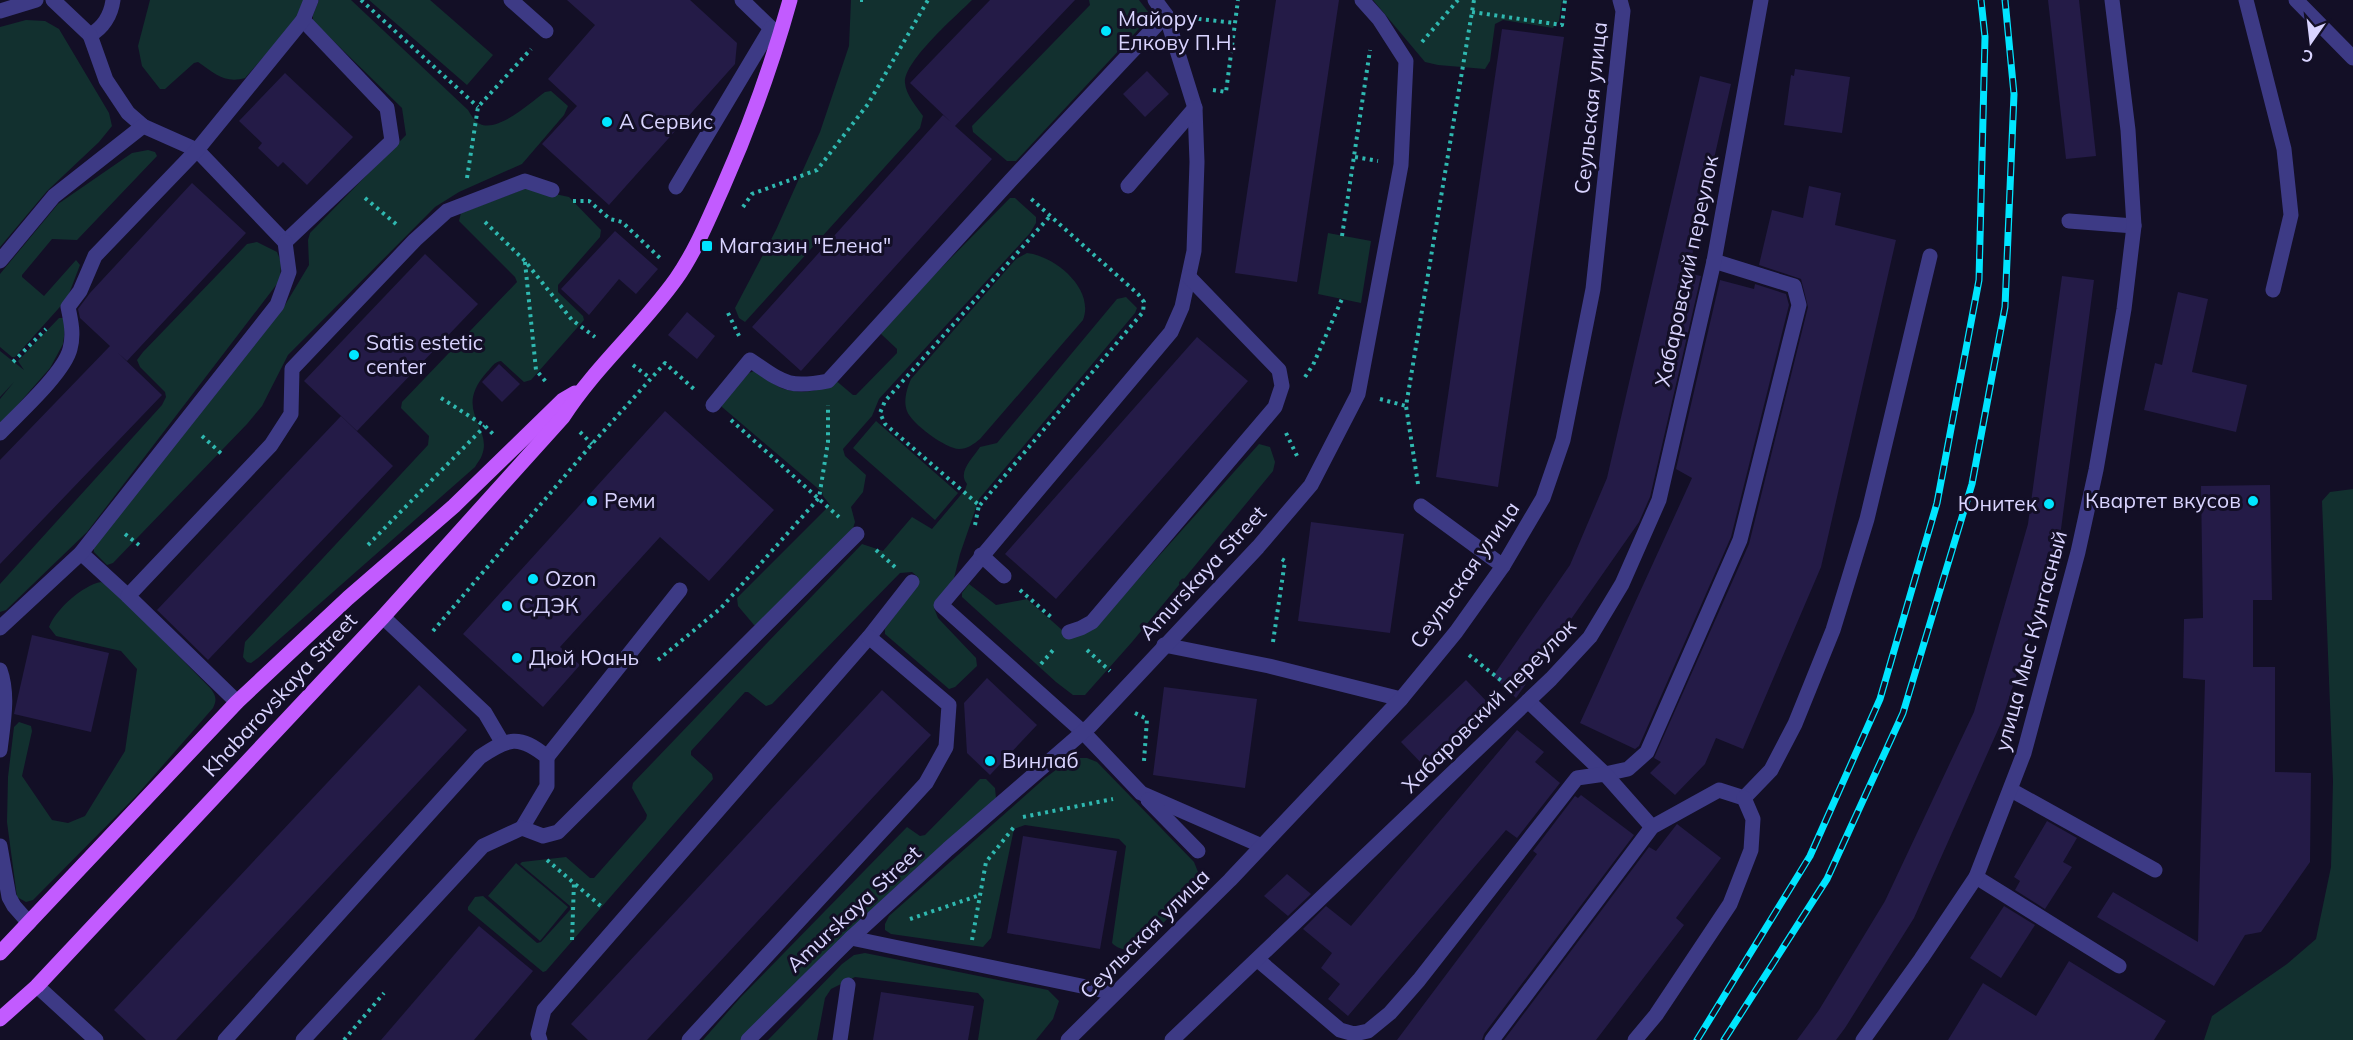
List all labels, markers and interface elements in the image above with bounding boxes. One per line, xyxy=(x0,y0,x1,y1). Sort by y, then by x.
place label: Майору Елкову П.Н. xyxy=(1118,5,1236,55)
north arrow xyxy=(2281,12,2341,72)
street label: Сеульская улица xyxy=(1568,20,1612,195)
marker: Майору Елкову П.Н. xyxy=(1099,24,1113,38)
text: С xyxy=(2300,46,2315,68)
place label: А Сервис xyxy=(619,108,713,134)
marker: А Сервис xyxy=(600,115,614,129)
street label: Хабаровский переулок xyxy=(1649,152,1723,389)
place label: Магазин "Елена" xyxy=(719,232,891,258)
marker: Магазин "Елена" xyxy=(700,239,714,253)
place label: Satis estetic center xyxy=(366,329,483,379)
marker: Satis estetic center xyxy=(347,348,361,362)
place label: Реми xyxy=(604,487,656,513)
place label: Квартет вкусов xyxy=(2085,487,2241,513)
place label: Юнитек xyxy=(1958,490,2038,516)
marker: Реми xyxy=(585,494,599,508)
marker: Квартет вкусов xyxy=(2246,494,2260,508)
street label: Сеульская улица xyxy=(1404,496,1524,653)
marker: Юнитек xyxy=(2042,497,2056,511)
street label: Amurskaya Street xyxy=(1133,500,1271,645)
street label: улица Мыс Кунгасный xyxy=(1988,528,2072,754)
place label: Ozon xyxy=(545,565,596,591)
marker: Ozon xyxy=(526,572,540,586)
place label: СДЭК xyxy=(519,592,579,618)
marker: СДЭК xyxy=(500,599,514,613)
street label: Khabarovskaya Street xyxy=(197,607,362,782)
street label: Хабаровский переулок xyxy=(1396,612,1581,798)
place label: Дюй Юань xyxy=(529,644,639,670)
marker: Дюй Юань xyxy=(510,651,524,665)
place label: Винлаб xyxy=(1002,747,1079,773)
marker: Винлаб xyxy=(983,754,997,768)
street label: Amurskaya Street xyxy=(781,839,926,977)
street label: Сеульская улица xyxy=(1074,863,1215,1004)

